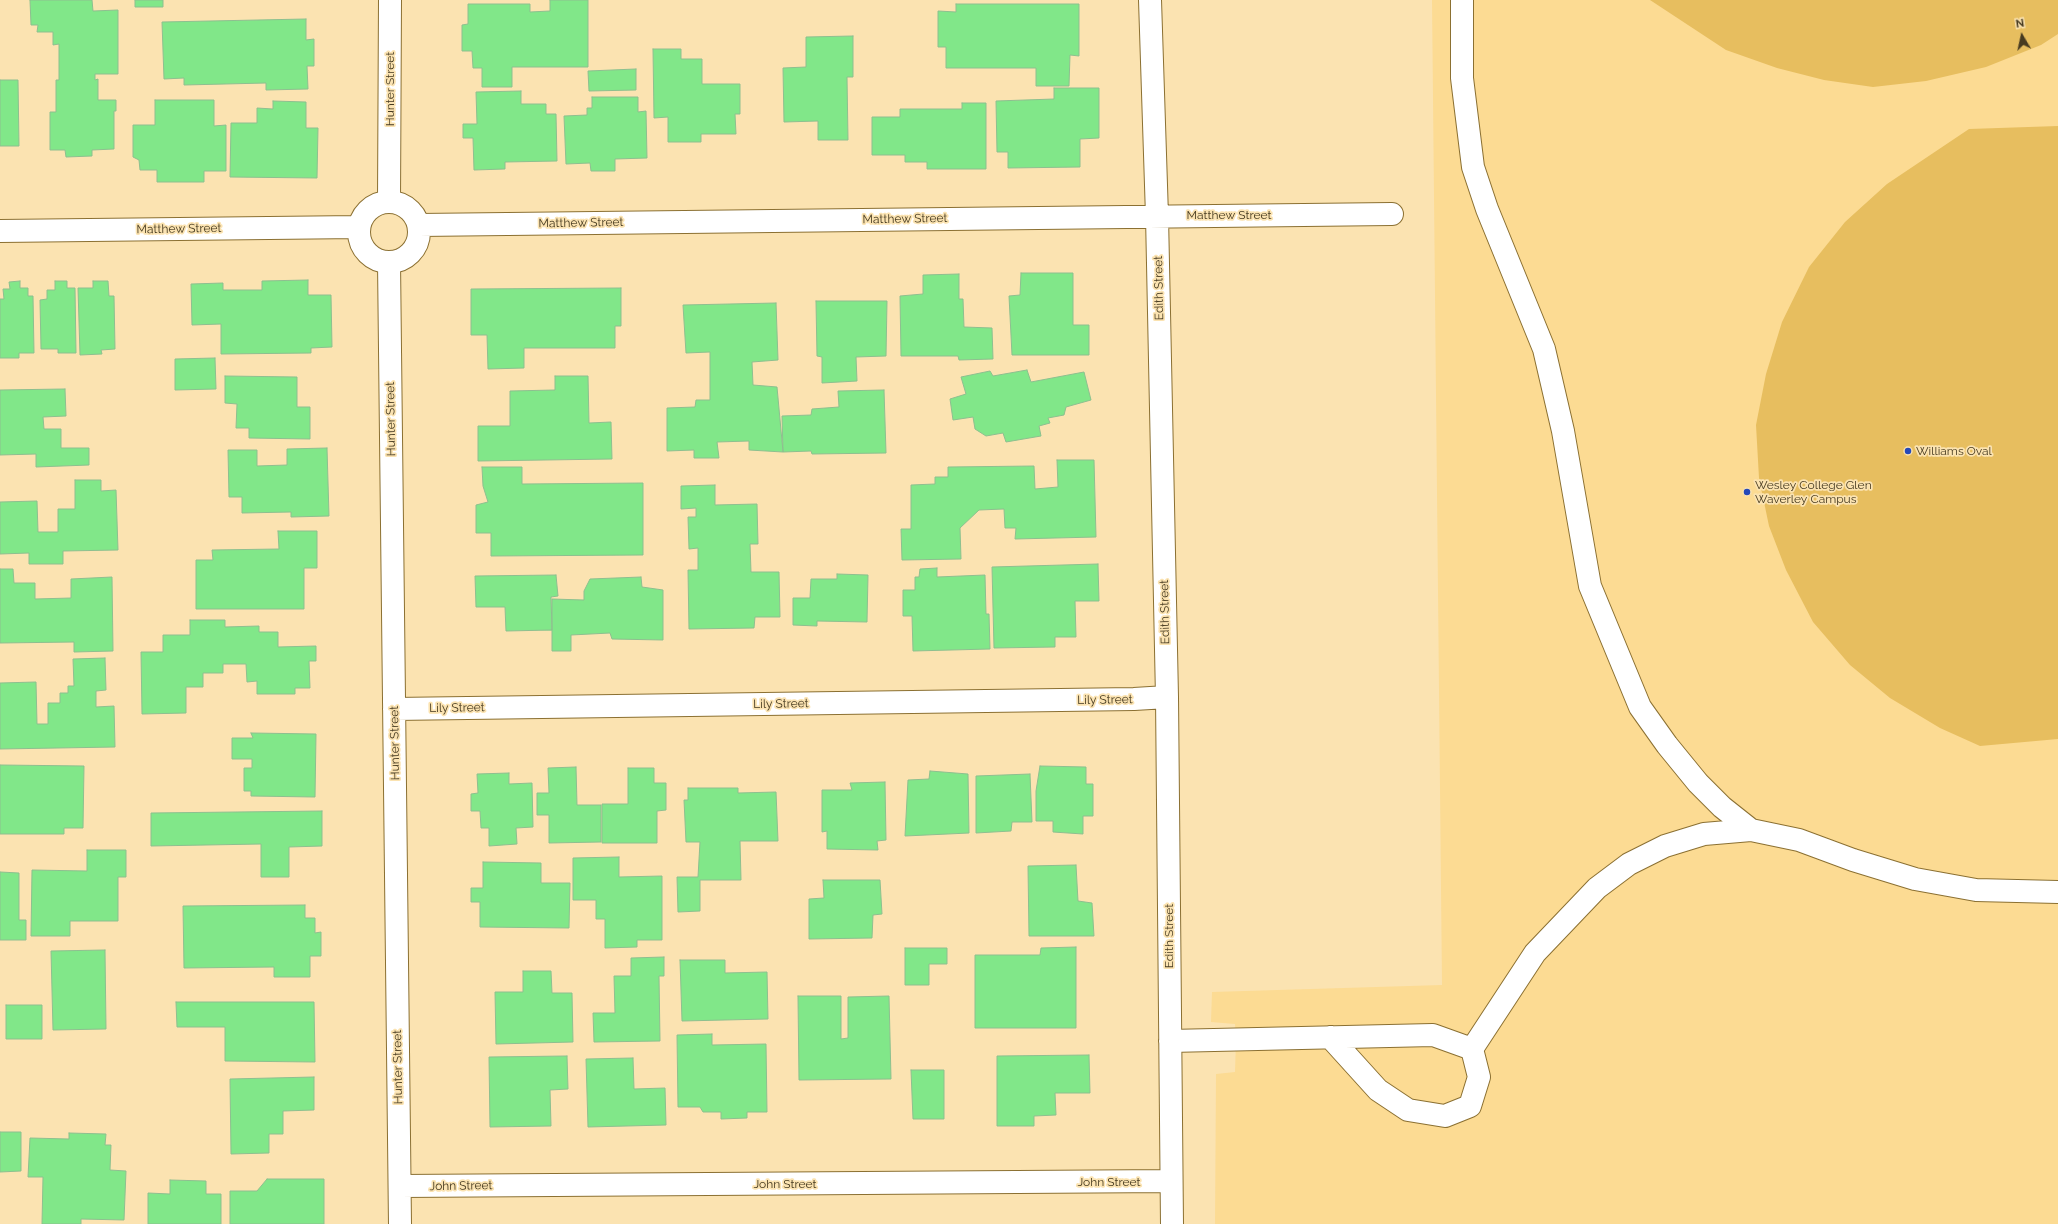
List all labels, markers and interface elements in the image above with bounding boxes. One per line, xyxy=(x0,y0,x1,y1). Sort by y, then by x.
north arrow xyxy=(2002,16,2042,56)
text: N xyxy=(2015,17,2025,31)
street label: Hunter Street xyxy=(383,52,397,126)
street label: Matthew Street xyxy=(1187,208,1271,222)
street label: Matthew Street xyxy=(862,211,948,227)
street label: Matthew Street xyxy=(538,215,624,231)
street label: Matthew Street xyxy=(136,221,222,237)
street label: Edith Street xyxy=(1151,256,1167,320)
street label: Hunter Street xyxy=(383,382,399,456)
place label: Williams Oval xyxy=(1916,444,1992,458)
marker: Williams Oval xyxy=(1903,446,1913,456)
place label: Wesley College Glen Waverley Campus xyxy=(1755,478,1872,506)
marker: Wesley College Glen Waverley Campus xyxy=(1742,487,1752,497)
street label: Edith Street xyxy=(1157,580,1173,644)
street label: Lily Street xyxy=(1077,692,1133,708)
street label: Lily Street xyxy=(753,696,809,712)
street label: Lily Street xyxy=(429,700,485,716)
street label: Hunter Street xyxy=(387,706,403,780)
street label: Edith Street xyxy=(1162,904,1176,968)
street label: Hunter Street xyxy=(390,1030,406,1104)
street label: John Street xyxy=(1077,1175,1141,1189)
street label: John Street xyxy=(753,1177,817,1191)
street label: John Street xyxy=(429,1178,493,1194)

